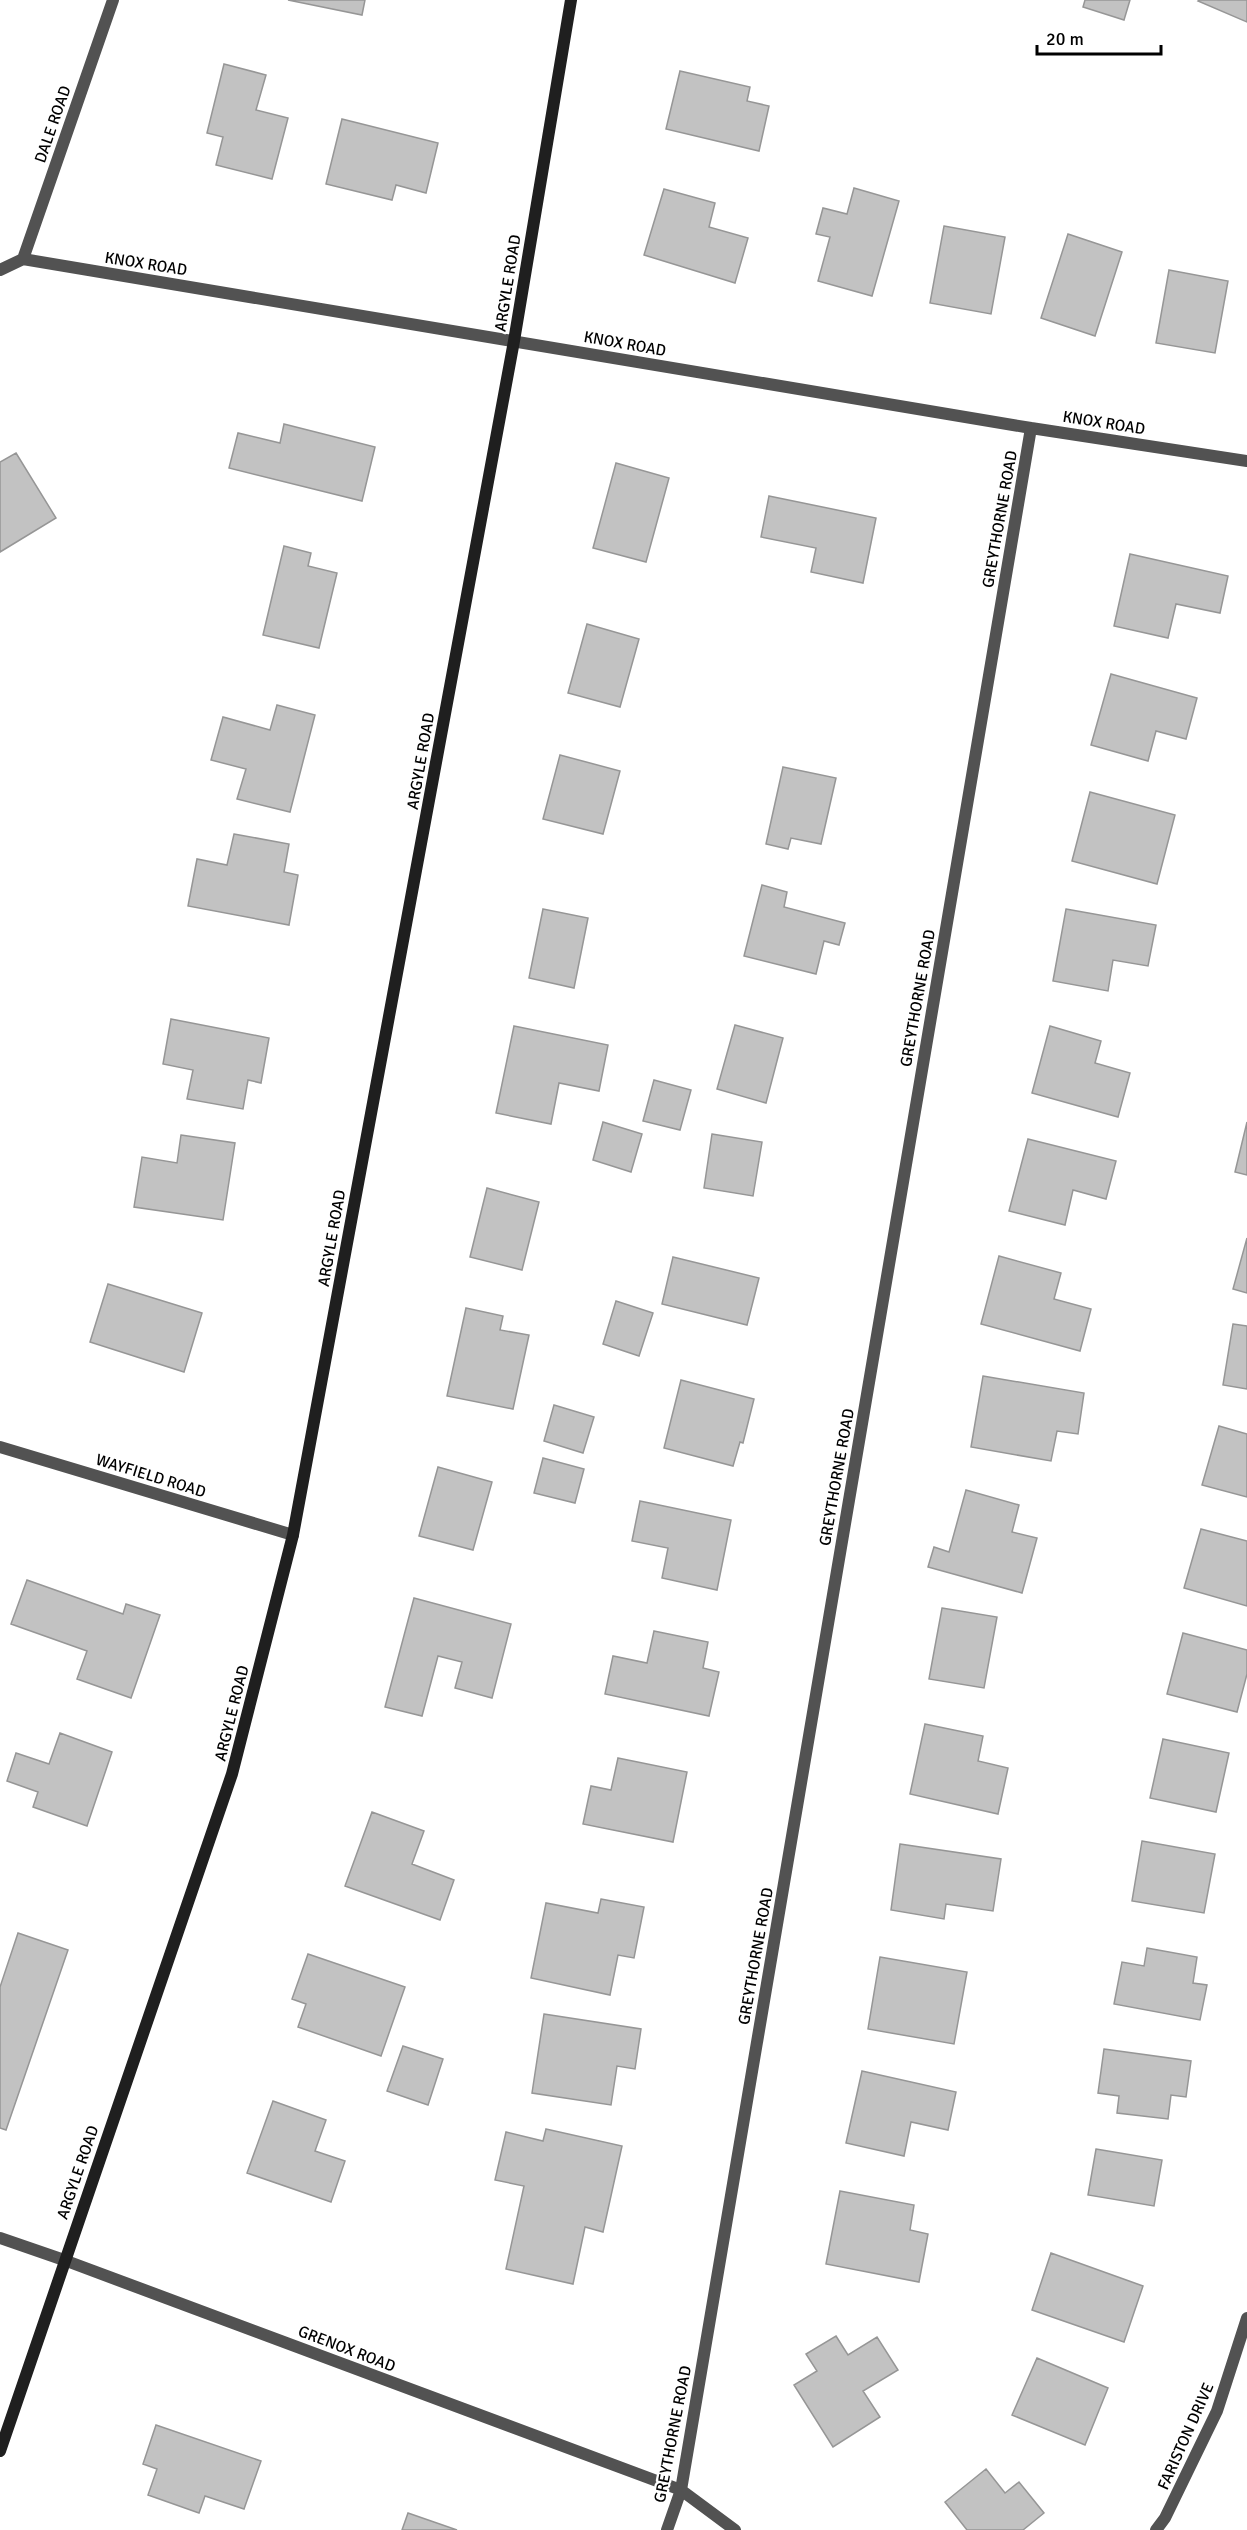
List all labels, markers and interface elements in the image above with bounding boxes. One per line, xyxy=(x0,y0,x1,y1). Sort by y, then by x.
scale bar xyxy=(1037,18,1162,56)
text: 20 m xyxy=(1046,28,1084,50)
street label: DALE ROAD xyxy=(30,83,76,166)
street label: ARGYLE ROAD xyxy=(490,233,526,333)
street label: KNOX ROAD xyxy=(103,248,189,280)
street label: KNOX ROAD xyxy=(582,327,668,361)
street label: KNOX ROAD xyxy=(1061,407,1147,439)
street label: GREYTHORNE ROAD xyxy=(978,449,1022,589)
street label: ARGYLE ROAD xyxy=(403,711,439,811)
street label: GREYTHORNE ROAD xyxy=(896,928,940,1068)
street label: ARGYLE ROAD xyxy=(314,1188,350,1288)
street label: GREYTHORNE ROAD xyxy=(815,1407,859,1547)
street label: WAYFIELD ROAD xyxy=(93,1450,208,1502)
street label: ARGYLE ROAD xyxy=(210,1663,254,1763)
street label: GREYTHORNE ROAD xyxy=(734,1886,778,2026)
street label: ARGYLE ROAD xyxy=(53,2123,103,2222)
street label: GRENOX ROAD xyxy=(295,2321,398,2377)
street label: GREYTHORNE ROAD xyxy=(650,2364,696,2504)
street label: FARISTON DRIVE xyxy=(1153,2380,1218,2493)

